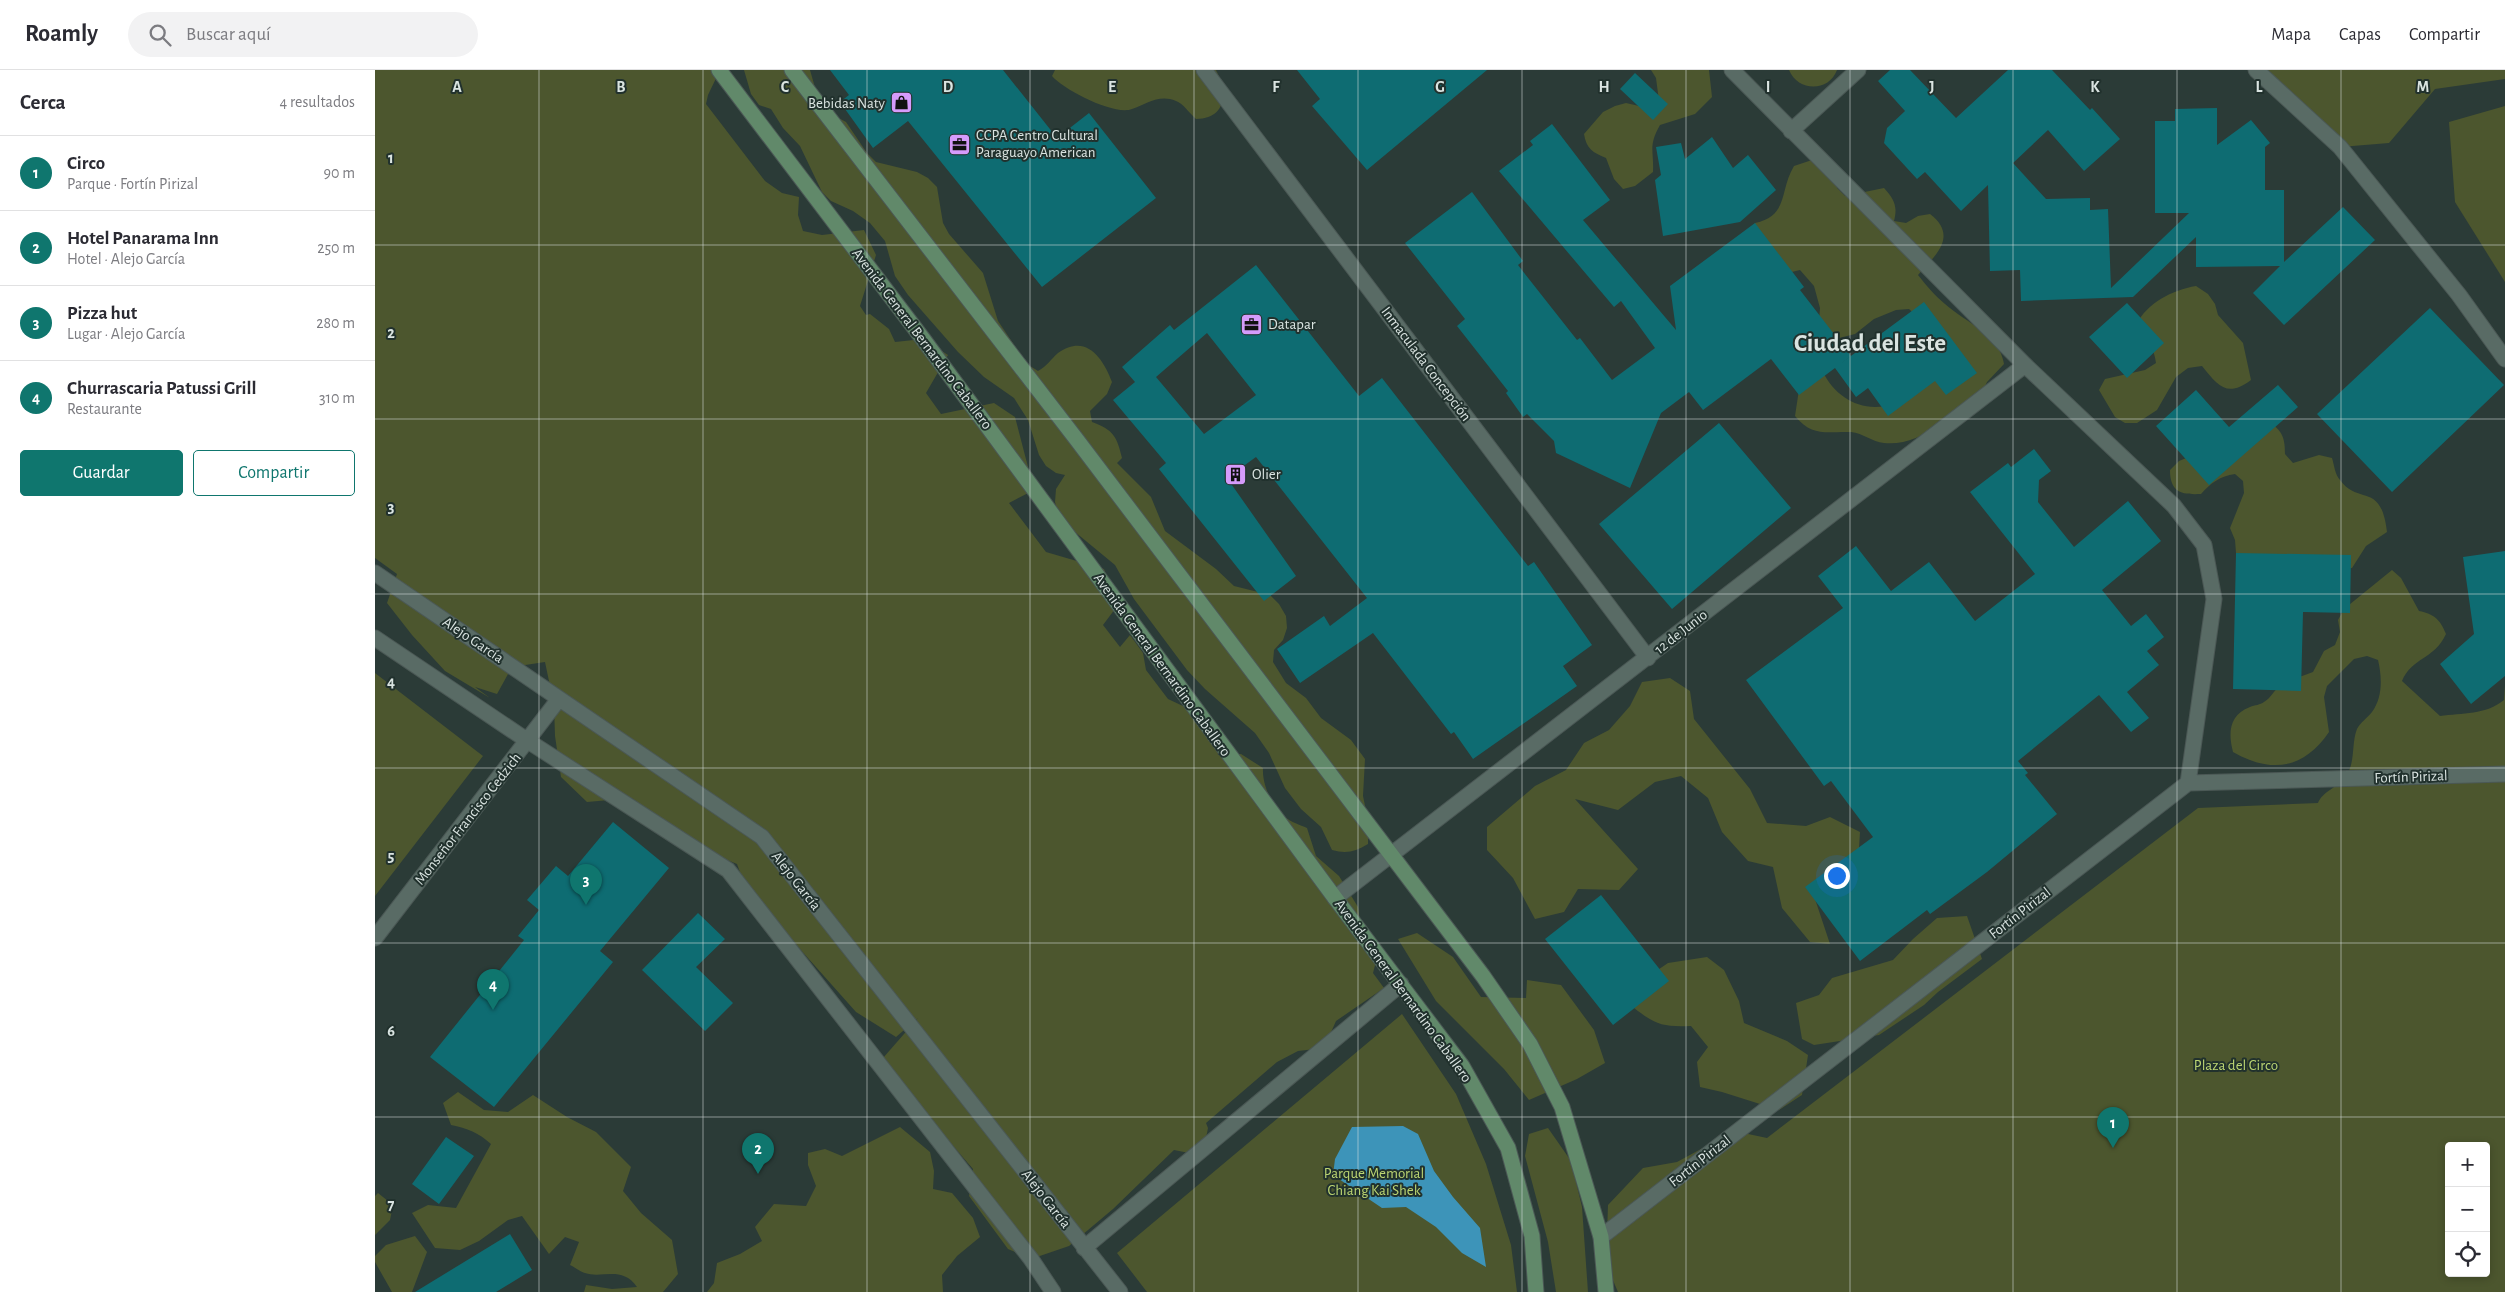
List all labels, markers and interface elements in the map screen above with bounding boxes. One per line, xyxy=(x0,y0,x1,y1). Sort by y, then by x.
search box xyxy=(128,12,478,57)
icon: search xyxy=(146,21,174,49)
text: Roamly xyxy=(25,22,98,46)
text: Buscar aquí xyxy=(186,25,271,44)
text: Mapa xyxy=(2271,26,2311,44)
text: Capas xyxy=(2339,26,2381,44)
text: Compartir xyxy=(2409,26,2480,44)
text: A xyxy=(452,79,462,95)
text: B xyxy=(616,79,626,95)
text: C xyxy=(781,79,790,95)
text: D xyxy=(943,79,954,95)
text: E xyxy=(1108,79,1116,95)
text: F xyxy=(1272,79,1280,95)
text: G xyxy=(1435,79,1445,95)
text: H xyxy=(1598,79,1610,95)
text: I xyxy=(1766,79,1770,95)
text: J xyxy=(1929,79,1935,95)
text: K xyxy=(2090,79,2100,95)
text: L xyxy=(2256,79,2263,95)
text: M xyxy=(2417,79,2429,95)
shop icon: Bebidas Naty xyxy=(889,91,913,115)
text: Cerca xyxy=(20,92,66,113)
text: 4 resultados xyxy=(280,94,355,110)
place label: Bebidas Naty xyxy=(808,96,886,111)
place label: CCPA Centro Cultural Paraguayo American xyxy=(976,128,1098,160)
office icon: CCPA Centro Cultural Paraguayo American xyxy=(948,132,972,156)
text: 1 xyxy=(388,150,394,166)
text: Circo xyxy=(67,154,105,173)
text: 1 xyxy=(33,165,39,181)
text: 90 m xyxy=(324,165,355,181)
text: Parque · Fortín Pirizal xyxy=(67,176,198,192)
text: Hotel Panarama Inn xyxy=(67,229,219,248)
text: 2 xyxy=(32,240,40,256)
text: 250 m xyxy=(317,240,355,256)
street label: Avenida General Bernardino Caballero xyxy=(849,246,995,432)
text: Hotel · Alejo García xyxy=(67,251,185,267)
text: Pizza hut xyxy=(67,304,137,323)
street label: Inmaculada Concepción xyxy=(1378,304,1474,424)
office icon: Datapar xyxy=(1240,312,1264,336)
text: 3 xyxy=(33,315,39,331)
text: 280 m xyxy=(316,315,355,331)
place label: Datapar xyxy=(1268,317,1316,332)
text: 2 xyxy=(387,325,395,341)
text: Lugar · Alejo García xyxy=(67,326,185,342)
district label: Ciudad del Este xyxy=(1794,331,1946,356)
text: Churrascaria Patussi Grill xyxy=(67,379,257,398)
text: 4 xyxy=(32,390,40,406)
text: 310 m xyxy=(319,390,355,406)
text: Restaurante xyxy=(67,401,142,417)
button: Guardar xyxy=(20,450,183,496)
button: Compartir xyxy=(193,450,355,496)
building icon: Olier xyxy=(1224,462,1248,486)
place label: Olier xyxy=(1252,467,1281,482)
text: 3 xyxy=(388,499,395,515)
street label: Avenida General Bernardino Caballero xyxy=(1091,571,1233,759)
street label: 12 de Junio xyxy=(1652,607,1710,657)
street label: Alejo García xyxy=(440,614,506,666)
text: 4 xyxy=(387,674,395,690)
street label: Monseñor Francisco Cedzich xyxy=(412,750,524,888)
street label: Fortín Pirizal xyxy=(2374,768,2448,786)
text: 5 xyxy=(388,848,395,864)
street label: Alejo García xyxy=(769,849,823,913)
your location xyxy=(1824,863,1850,889)
pin: 3 xyxy=(570,864,602,905)
street label: Fortín Pirizal xyxy=(1986,884,2054,942)
street label: Avenida General Bernardino Caballero xyxy=(1332,897,1474,1085)
pin: 4 xyxy=(477,969,509,1010)
text: 6 xyxy=(387,1023,395,1039)
park label: Plaza del Circo xyxy=(2194,1058,2278,1073)
pin: 1 xyxy=(2097,1107,2129,1148)
street label: Fortín Pirizal xyxy=(1666,1132,1734,1190)
pin: 2 xyxy=(742,1133,774,1174)
map controls xyxy=(2445,1142,2490,1277)
button: + xyxy=(2445,1142,2490,1187)
park label: Parque Memorial Chiang Kai Shek xyxy=(1324,1166,1424,1198)
street label: Alejo García xyxy=(1019,1167,1073,1231)
button: − xyxy=(2445,1187,2490,1232)
text: 7 xyxy=(388,1197,395,1213)
button: locate xyxy=(2445,1232,2490,1277)

